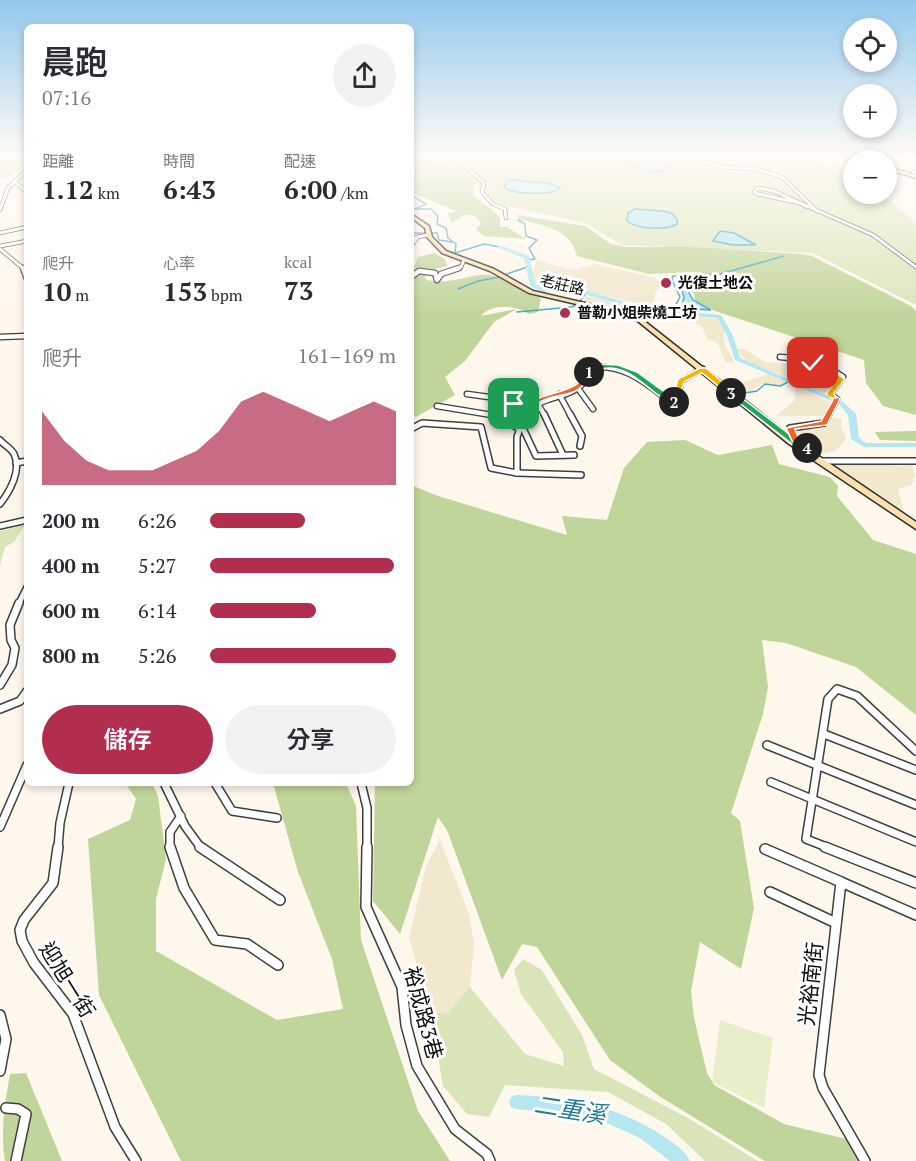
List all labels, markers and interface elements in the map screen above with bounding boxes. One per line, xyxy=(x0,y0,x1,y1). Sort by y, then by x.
map controls xyxy=(843,18,897,204)
button: locate xyxy=(843,18,897,72)
text: 晨跑 xyxy=(42,40,108,83)
button: share xyxy=(333,44,396,107)
text: 07:16 xyxy=(42,84,91,111)
button: + xyxy=(843,84,897,138)
text: 距離 xyxy=(42,150,74,172)
text: 時間 xyxy=(163,150,195,172)
text: 配速 xyxy=(284,150,316,172)
button: − xyxy=(843,150,897,204)
text: 1.12 xyxy=(42,172,94,206)
text: 6:43 xyxy=(163,172,216,206)
text: 6:00 xyxy=(284,172,337,206)
text: km xyxy=(94,182,120,204)
text: /km xyxy=(337,182,368,204)
text: kcal xyxy=(284,251,312,273)
text: 爬升 xyxy=(42,252,74,274)
text: 心率 xyxy=(163,252,195,274)
street label: 老莊路 xyxy=(538,269,586,299)
place label: 光復土地公 xyxy=(678,272,753,292)
text: 73 xyxy=(284,273,313,307)
text: 10 xyxy=(42,274,71,308)
text: 153 xyxy=(163,274,207,308)
marker: 光復土地公 xyxy=(659,276,673,290)
text: m xyxy=(71,284,89,306)
text: bpm xyxy=(207,284,243,306)
place label: 普勒小姐柴燒工坊 xyxy=(577,302,697,322)
marker: 普勒小姐柴燒工坊 xyxy=(558,306,572,320)
pin xyxy=(787,337,838,388)
text: 161–169 m xyxy=(297,342,396,369)
text: 爬升 xyxy=(42,344,82,371)
icon: check xyxy=(796,346,829,379)
pin: 1 xyxy=(574,357,604,387)
text: 1 xyxy=(584,361,594,383)
pin xyxy=(488,378,539,429)
pin: 3 xyxy=(716,378,746,408)
text: 3 xyxy=(726,382,736,404)
icon: arrive xyxy=(497,387,530,420)
pin: 2 xyxy=(659,387,689,417)
text: 2 xyxy=(669,391,679,413)
pin: 4 xyxy=(792,433,822,463)
text: 4 xyxy=(802,437,812,459)
text: 200 m xyxy=(42,507,100,534)
text: 6:26 xyxy=(138,507,177,534)
text: 400 m xyxy=(42,552,100,579)
text: 5:27 xyxy=(138,552,177,579)
text: 600 m xyxy=(42,597,100,624)
text: 6:14 xyxy=(138,597,177,624)
text: 800 m xyxy=(42,642,100,669)
text: 5:26 xyxy=(138,642,177,669)
button: 儲存 xyxy=(42,705,213,774)
button: 分享 xyxy=(225,705,396,774)
street label: 迎旭一街 xyxy=(34,936,102,1023)
street label: 光裕南街 xyxy=(792,941,828,1027)
street label: 裕成路3巷 xyxy=(398,963,450,1062)
water label: 二重溪 xyxy=(532,1088,611,1131)

